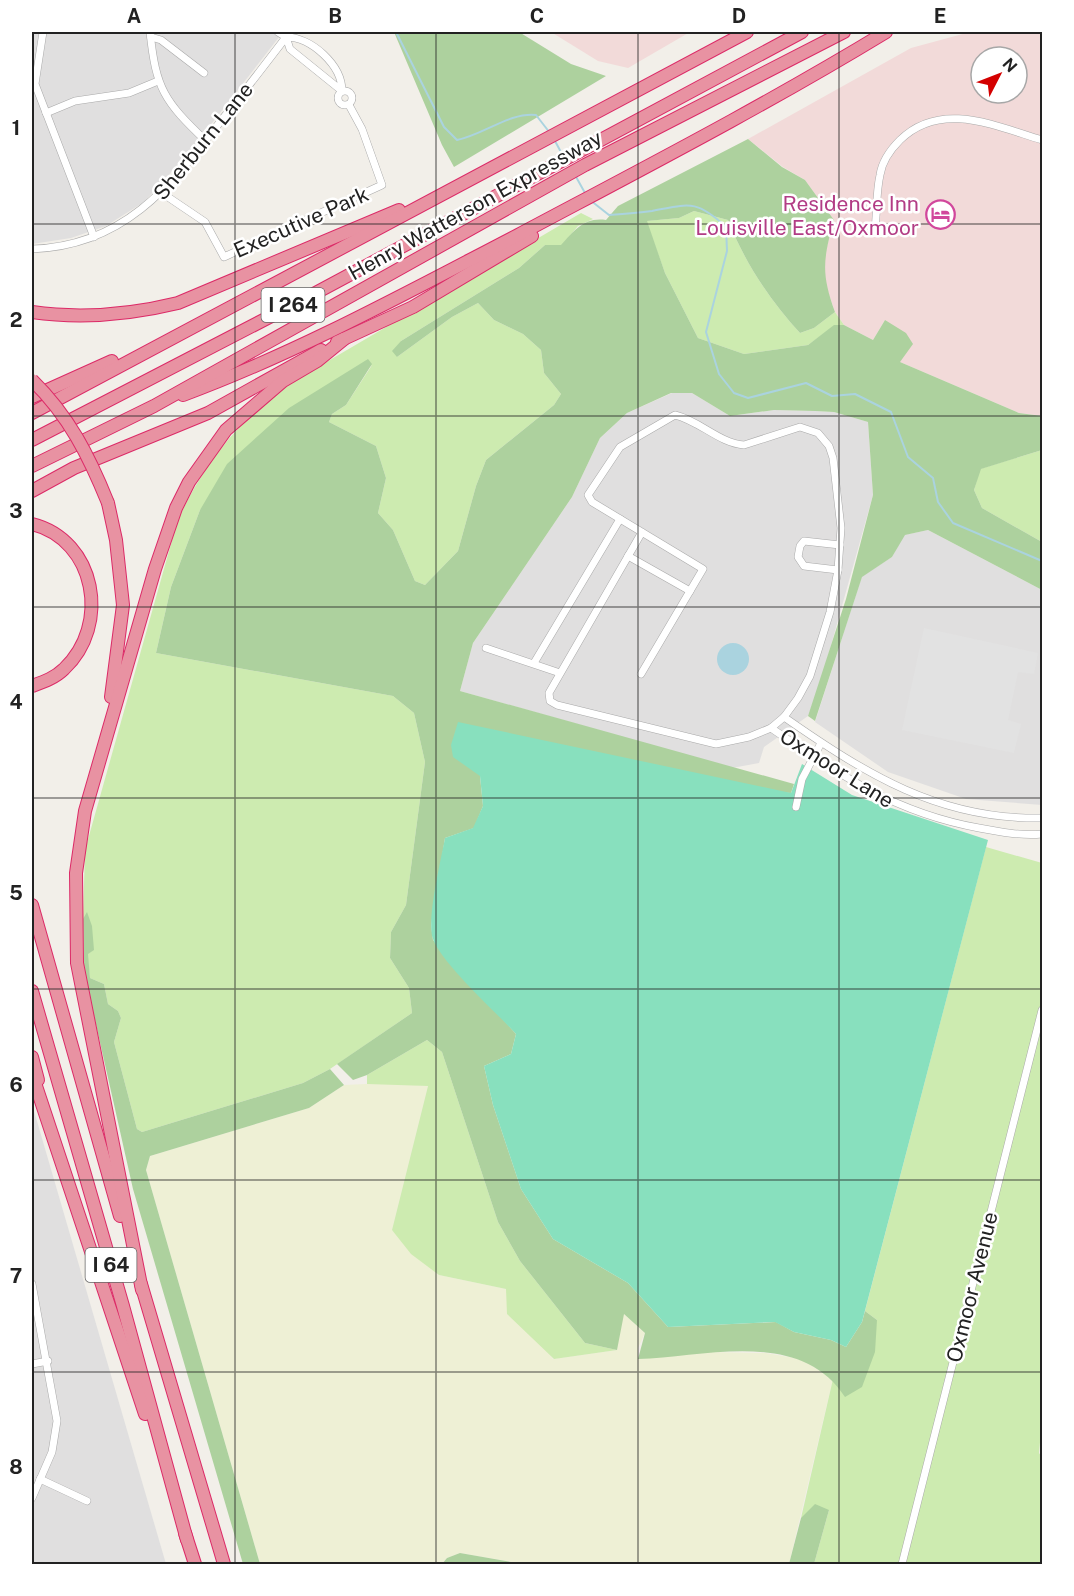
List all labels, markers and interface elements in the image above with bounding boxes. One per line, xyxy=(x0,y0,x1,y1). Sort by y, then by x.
text: A xyxy=(127,4,141,28)
text: B xyxy=(328,4,342,28)
text: C xyxy=(530,4,544,28)
text: D xyxy=(732,4,746,28)
text: E xyxy=(934,4,946,28)
north arrow xyxy=(969,45,1029,105)
text: N xyxy=(999,54,1021,76)
street label: Sherburn Lane xyxy=(148,77,258,205)
text: 1 xyxy=(12,116,20,140)
street label: Henry Watterson Expressway xyxy=(344,125,606,285)
street label: Executive Park xyxy=(230,181,373,263)
place label: Residence Inn Louisville East/Oxmoor xyxy=(695,191,919,240)
hotel icon: Residence Inn Louisville East/Oxmoor xyxy=(924,199,956,231)
road number: I 264 xyxy=(262,288,324,322)
text: 2 xyxy=(10,308,22,332)
text: 3 xyxy=(9,499,23,523)
text: 4 xyxy=(9,690,23,714)
street label: Oxmoor Lane xyxy=(775,723,899,813)
text: 5 xyxy=(9,881,23,905)
text: 6 xyxy=(9,1073,23,1097)
street label: Oxmoor Avenue xyxy=(941,1209,1003,1365)
road number: I 64 xyxy=(86,1248,136,1282)
text: 7 xyxy=(10,1264,22,1288)
text: 8 xyxy=(9,1455,23,1479)

